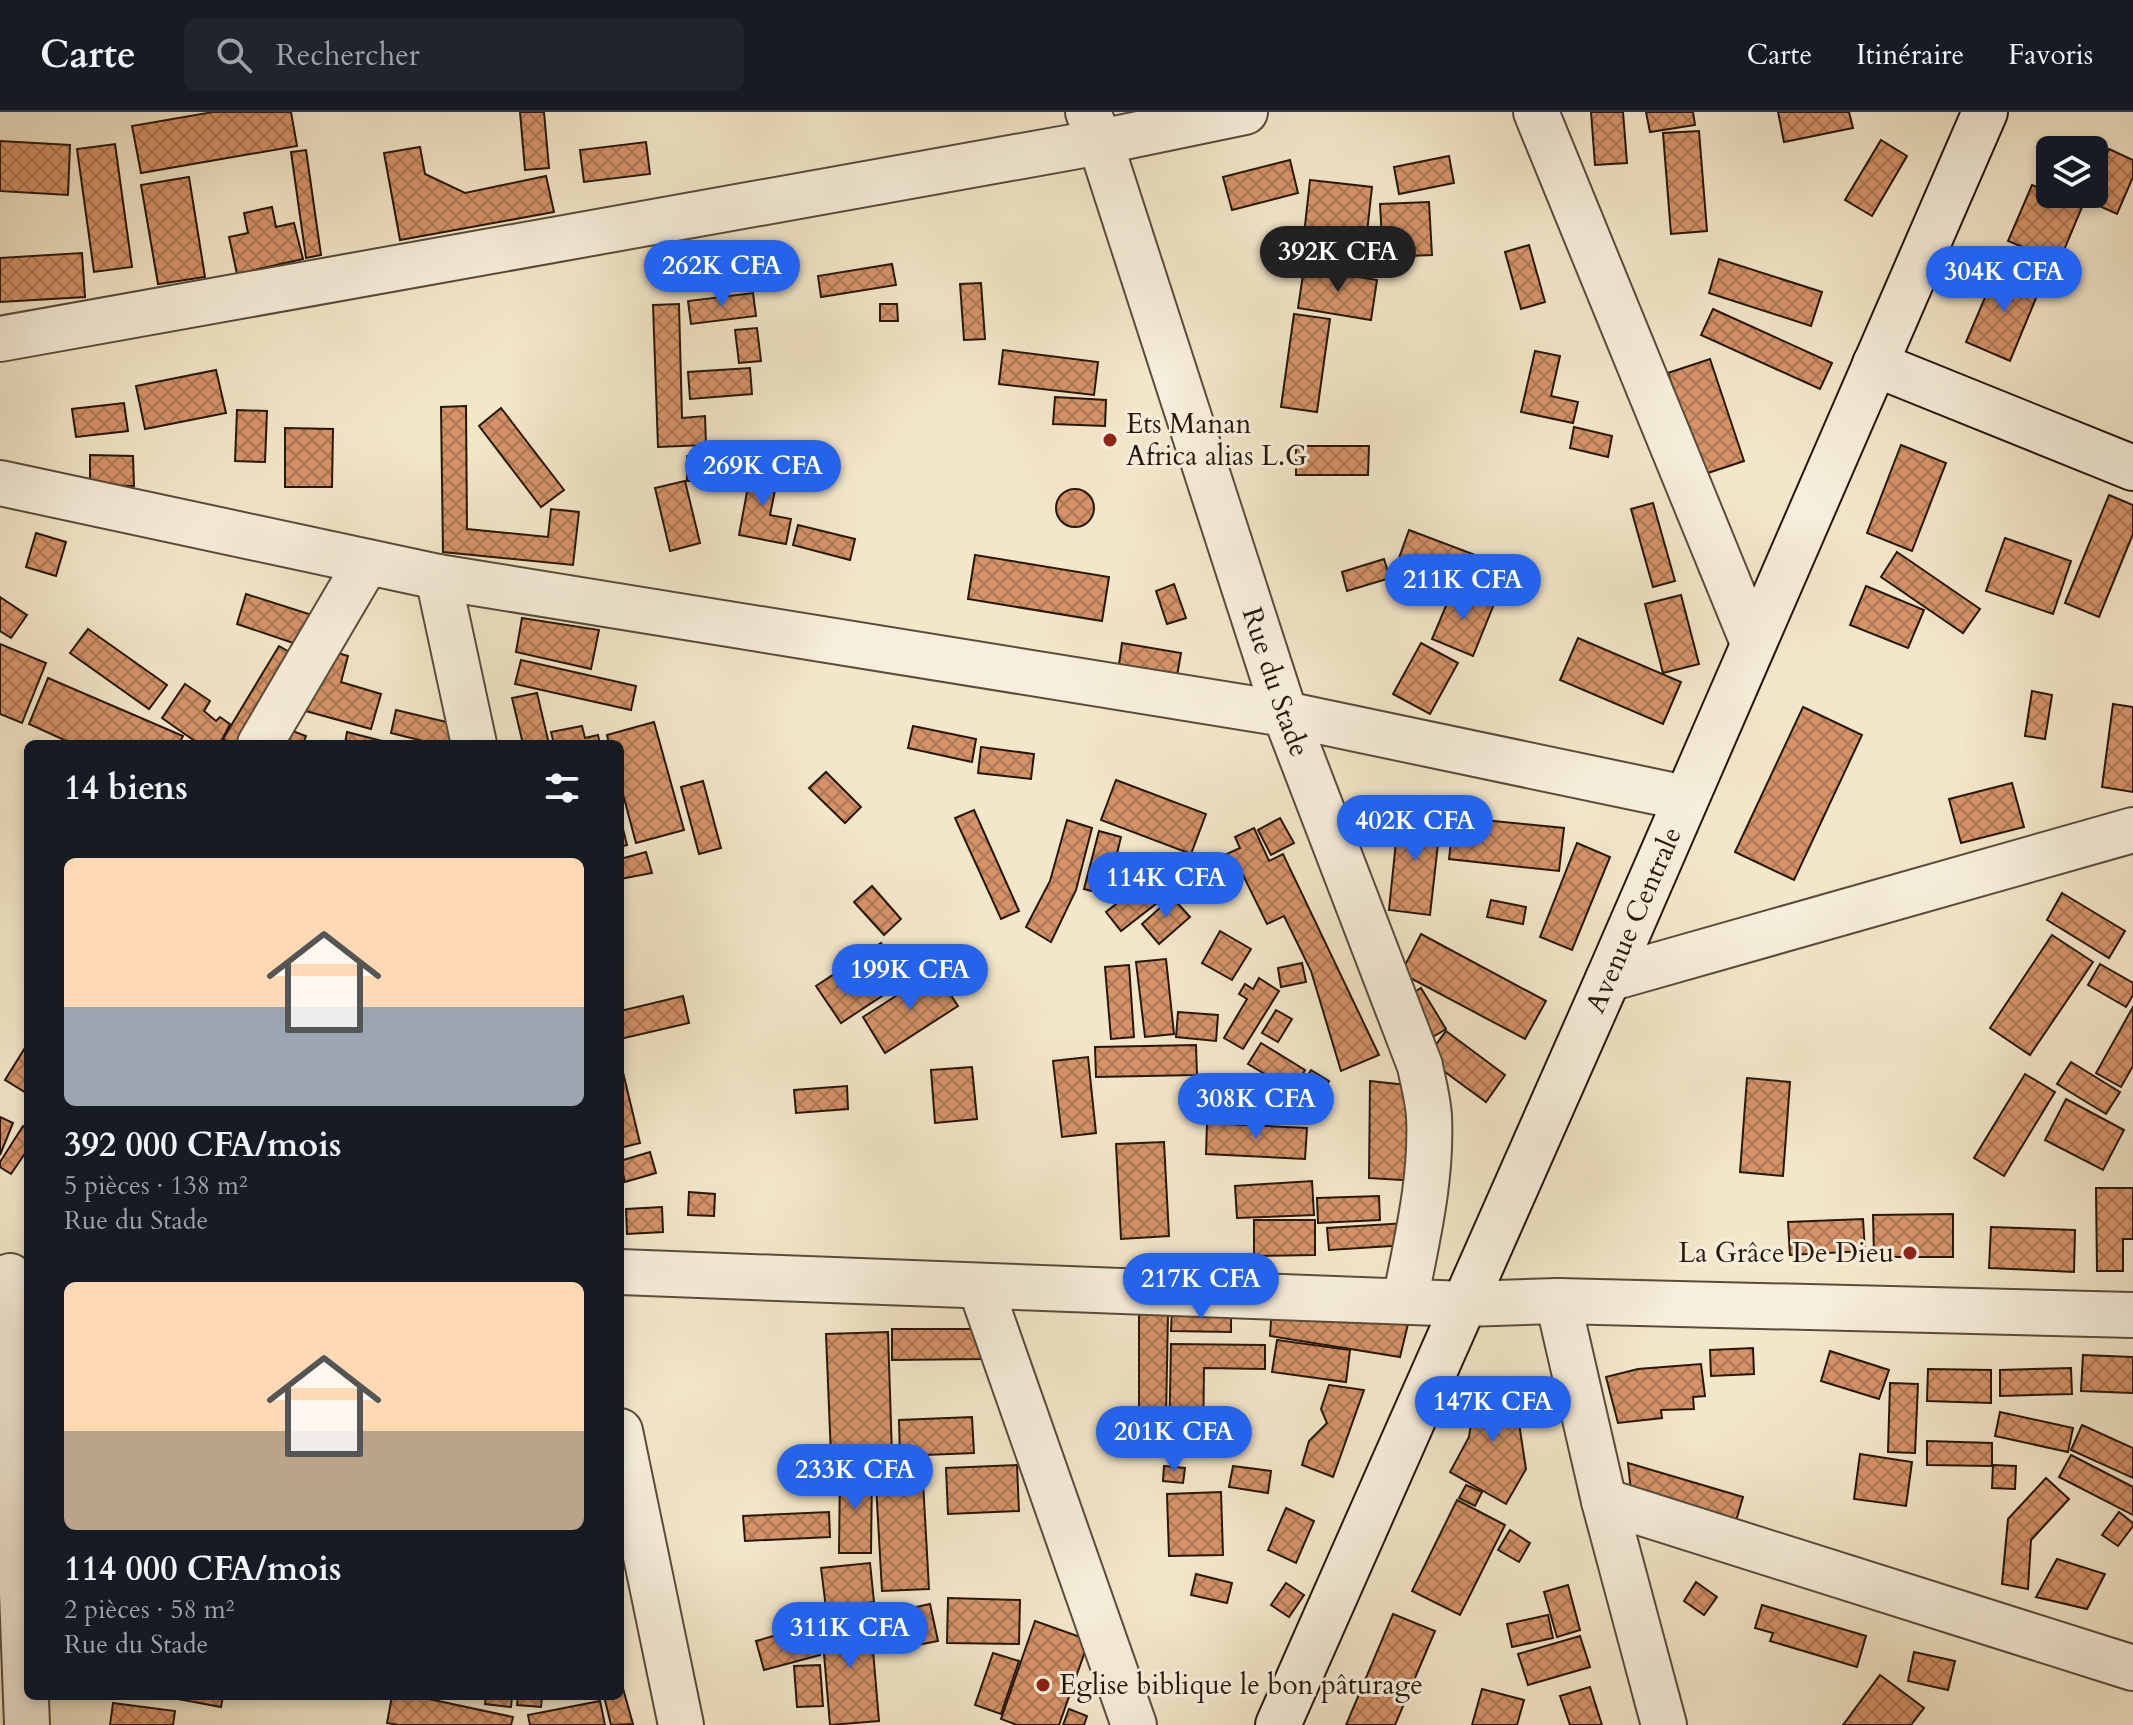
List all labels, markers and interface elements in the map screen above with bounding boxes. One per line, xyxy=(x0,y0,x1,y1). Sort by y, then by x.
search box xyxy=(184,19,744,91)
text: Carte xyxy=(40,29,136,81)
icon: search xyxy=(212,33,256,77)
text: Rechercher xyxy=(276,35,420,76)
text: Carte xyxy=(1747,36,1812,74)
text: Itinéraire xyxy=(1856,36,1964,74)
text: Favoris xyxy=(2008,36,2093,74)
map controls xyxy=(2036,136,2108,208)
button: layers xyxy=(2036,136,2108,208)
pin: 392K CFA xyxy=(1255,226,1421,294)
text: 392K CFA xyxy=(1278,234,1398,269)
pin: 262K CFA xyxy=(639,240,805,308)
pin: 304K CFA xyxy=(1921,246,2087,314)
text: 262K CFA xyxy=(662,248,782,283)
text: 304K CFA xyxy=(1944,254,2064,289)
place label: Ets Manan Africa alias L.G xyxy=(1126,405,1307,475)
marker: Ets Manan Africa alias L.G xyxy=(1101,431,1119,449)
pin: 269K CFA xyxy=(680,440,846,508)
text: 269K CFA xyxy=(703,448,823,483)
pin: 211K CFA xyxy=(1380,554,1546,622)
text: 211K CFA xyxy=(1403,562,1523,597)
street label: Rue du Stade xyxy=(1233,602,1319,762)
text: 14 biens xyxy=(64,765,188,811)
icon: filters xyxy=(540,766,584,810)
pin: 402K CFA xyxy=(1332,795,1498,863)
text: 402K CFA xyxy=(1355,803,1475,838)
street label: Avenue Centrale xyxy=(1576,821,1691,1019)
pin: 114K CFA xyxy=(1083,852,1249,920)
text: 114K CFA xyxy=(1106,860,1226,895)
icon: home xyxy=(252,910,396,1054)
pin: 199K CFA xyxy=(827,944,993,1012)
text: 199K CFA xyxy=(850,952,970,987)
pin: 308K CFA xyxy=(1173,1073,1339,1141)
text: 308K CFA xyxy=(1196,1081,1316,1116)
text: 392 000 CFA/mois xyxy=(64,1122,342,1168)
text: 5 pièces · 138 m² xyxy=(64,1168,248,1203)
text: Rue du Stade xyxy=(64,1203,208,1238)
place label: La Grâce De Dieu xyxy=(1678,1234,1894,1272)
marker: La Grâce De Dieu xyxy=(1901,1244,1919,1262)
pin: 217K CFA xyxy=(1118,1253,1284,1321)
text: 217K CFA xyxy=(1141,1261,1261,1296)
icon: home xyxy=(252,1334,396,1478)
pin: 147K CFA xyxy=(1410,1376,1576,1444)
text: 147K CFA xyxy=(1433,1384,1553,1419)
pin: 201K CFA xyxy=(1091,1406,1257,1474)
text: 201K CFA xyxy=(1114,1414,1234,1449)
pin: 233K CFA xyxy=(772,1444,938,1512)
text: 233K CFA xyxy=(795,1452,915,1487)
text: 114 000 CFA/mois xyxy=(64,1546,342,1592)
text: 2 pièces · 58 m² xyxy=(64,1592,235,1627)
pin: 311K CFA xyxy=(767,1602,933,1670)
text: 311K CFA xyxy=(790,1610,910,1645)
text: Rue du Stade xyxy=(64,1627,208,1662)
place label: Eglise biblique le bon pâturage xyxy=(1059,1666,1423,1704)
marker: Eglise biblique le bon pâturage xyxy=(1034,1676,1052,1694)

